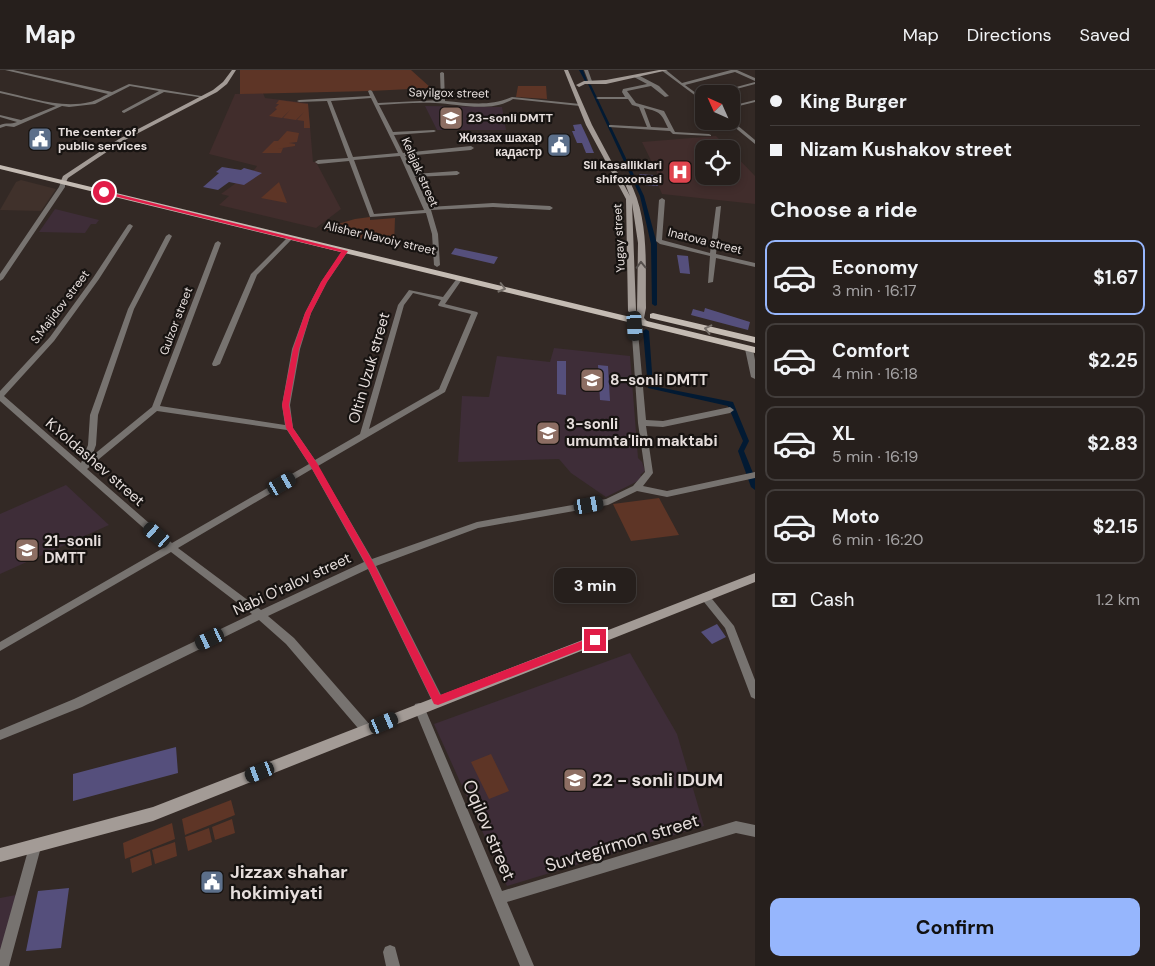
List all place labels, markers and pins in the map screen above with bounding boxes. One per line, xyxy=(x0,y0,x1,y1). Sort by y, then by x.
school or university icon: 23-sonli DMTT xyxy=(438,105,464,131)
place label: 23-sonli DMTT xyxy=(468,110,553,126)
place label: The center of public services xyxy=(58,124,147,154)
public building icon: The center of public services xyxy=(27,126,53,152)
place label: Жиззах шахар кадастр xyxy=(458,130,542,160)
public building icon: Жиззах шахар кадастр xyxy=(546,132,572,158)
place label: Sil kasalliklari shifoxonasi xyxy=(583,157,662,187)
hospital icon: Sil kasalliklari shifoxonasi xyxy=(667,159,693,185)
school or university icon: 8-sonli DMTT xyxy=(579,367,605,393)
place label: 8-sonli DMTT xyxy=(610,370,708,390)
place label: 3-sonli umumta'lim maktabi xyxy=(566,414,718,451)
school or university icon: 3-sonli umumta'lim maktabi xyxy=(535,420,561,446)
place label: 21-sonli DMTT xyxy=(44,531,101,568)
school or university icon: 21-sonli DMTT xyxy=(14,537,40,563)
school or university icon: 22 - sonli IDUM xyxy=(562,767,588,793)
place label: 22 - sonli IDUM xyxy=(592,768,723,792)
place label: Jizzax shahar hokimiyati xyxy=(230,860,348,905)
public building icon: Jizzax shahar hokimiyati xyxy=(199,869,225,895)

